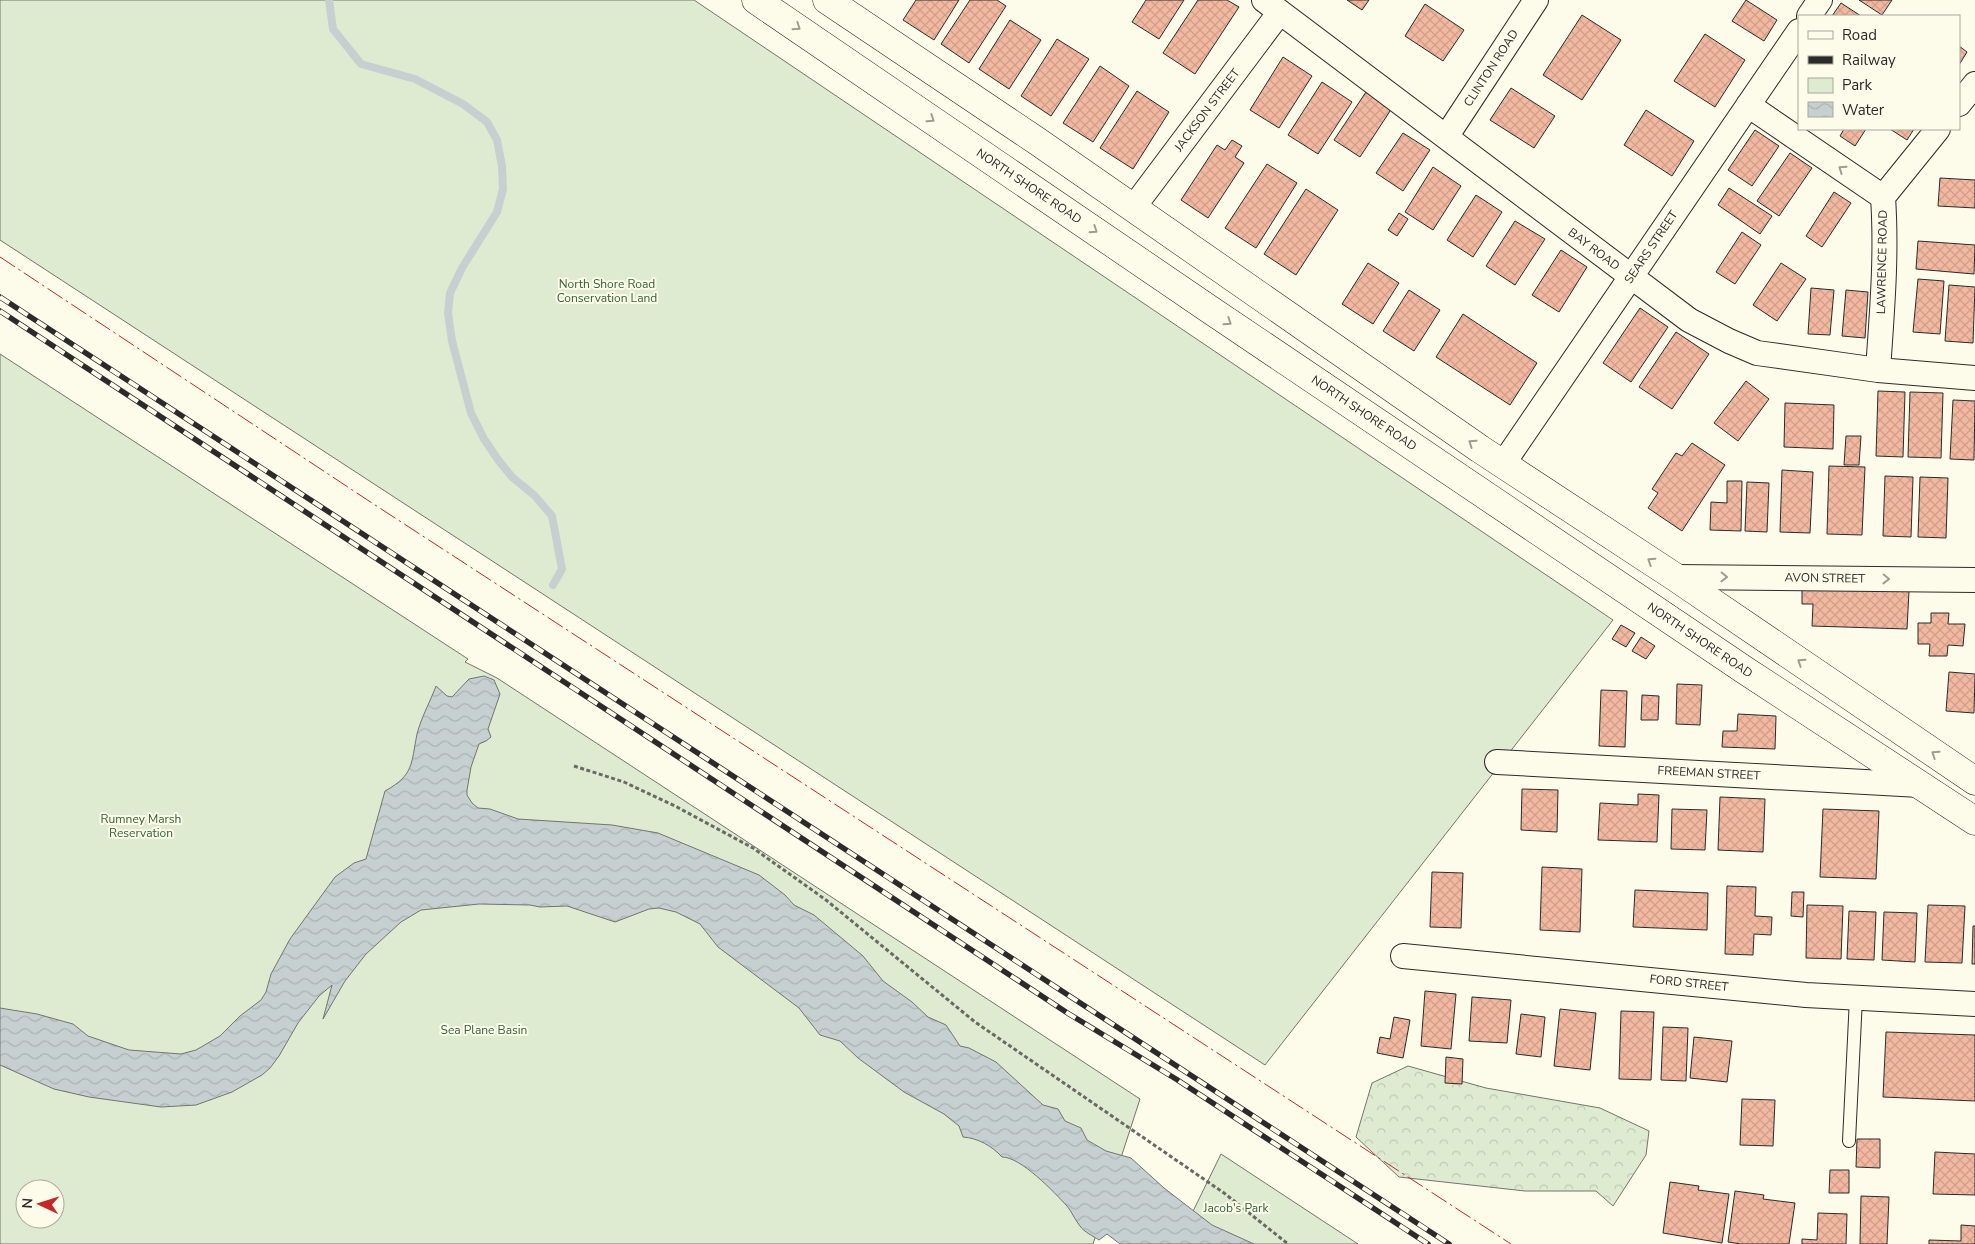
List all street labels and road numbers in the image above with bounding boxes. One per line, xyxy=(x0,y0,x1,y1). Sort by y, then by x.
street label: CLINTON ROAD xyxy=(1460,26,1522,110)
street label: JACKSON STREET xyxy=(1170,65,1244,155)
street label: NORTH SHORE ROAD xyxy=(973,145,1085,227)
street label: SEARS STREET xyxy=(1621,207,1682,287)
street label: LAWRENCE ROAD xyxy=(1873,210,1891,314)
street label: BAY ROAD xyxy=(1565,224,1623,274)
street label: NORTH SHORE ROAD xyxy=(1308,372,1420,454)
street label: AVON STREET xyxy=(1784,569,1866,587)
street label: NORTH SHORE ROAD xyxy=(1644,599,1756,681)
street label: FREEMAN STREET xyxy=(1657,762,1762,784)
street label: FORD STREET xyxy=(1649,971,1730,995)

